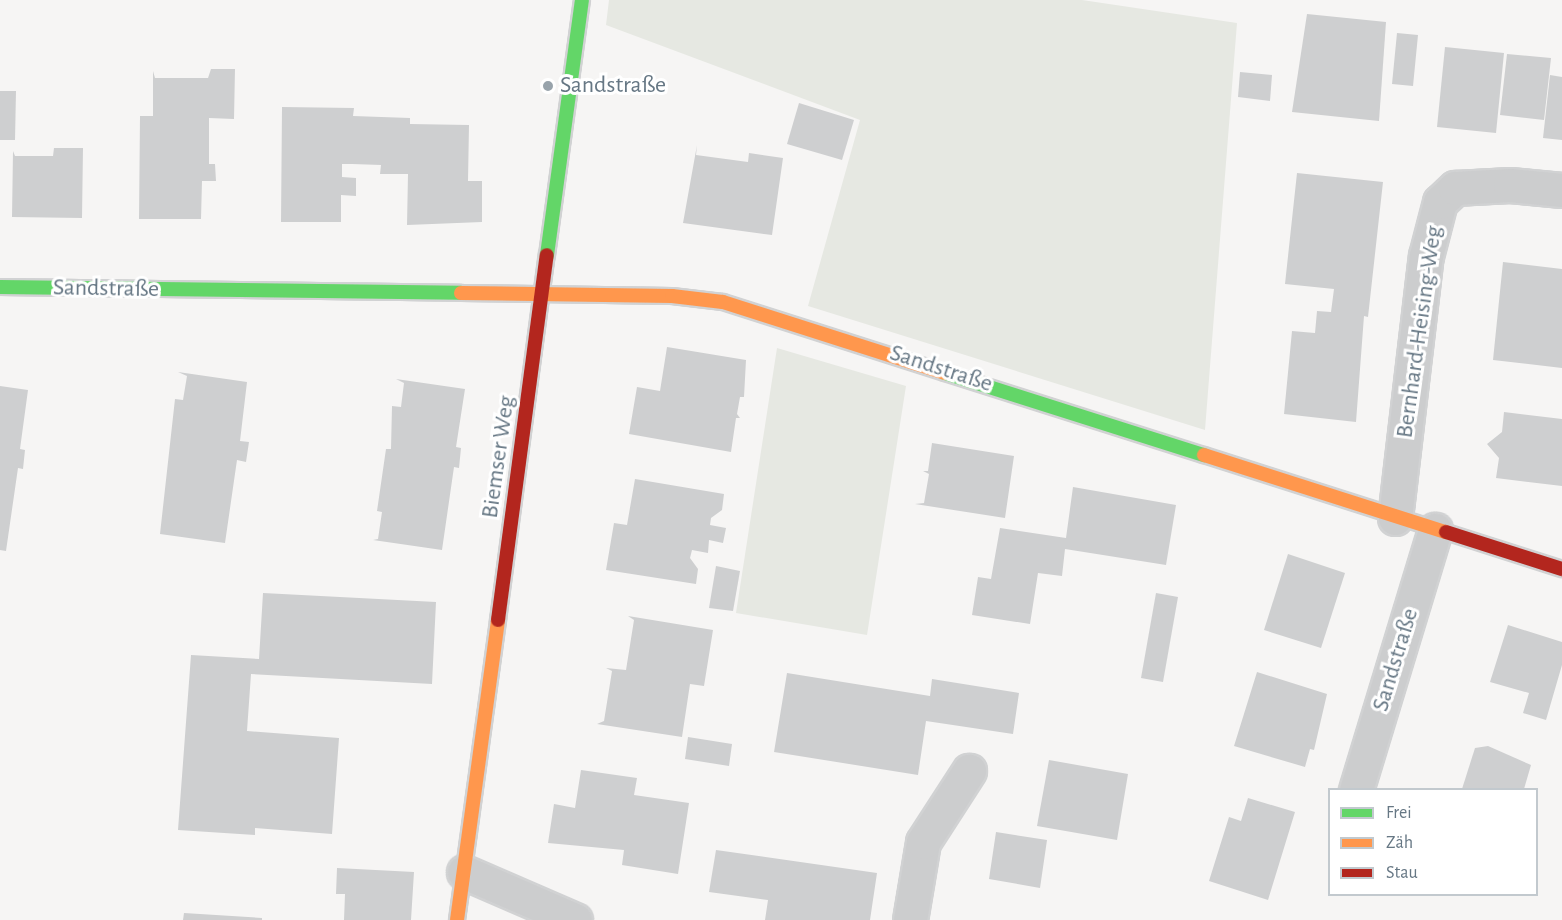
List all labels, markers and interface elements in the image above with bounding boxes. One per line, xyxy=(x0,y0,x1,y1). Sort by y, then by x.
place label: Sandstraße xyxy=(560,72,666,100)
marker: Sandstraße xyxy=(541,79,555,93)
street label: Bernhard-Heising-Weg xyxy=(1391,224,1449,440)
street label: Sandstraße xyxy=(53,274,159,304)
street label: Sandstraße xyxy=(886,339,996,399)
street label: Biemser Weg xyxy=(476,394,522,520)
street label: Sandstraße xyxy=(1367,605,1425,715)
legend xyxy=(1328,788,1538,896)
text: Frei xyxy=(1386,804,1412,822)
text: Zäh xyxy=(1386,834,1413,852)
text: Stau xyxy=(1386,864,1418,882)

